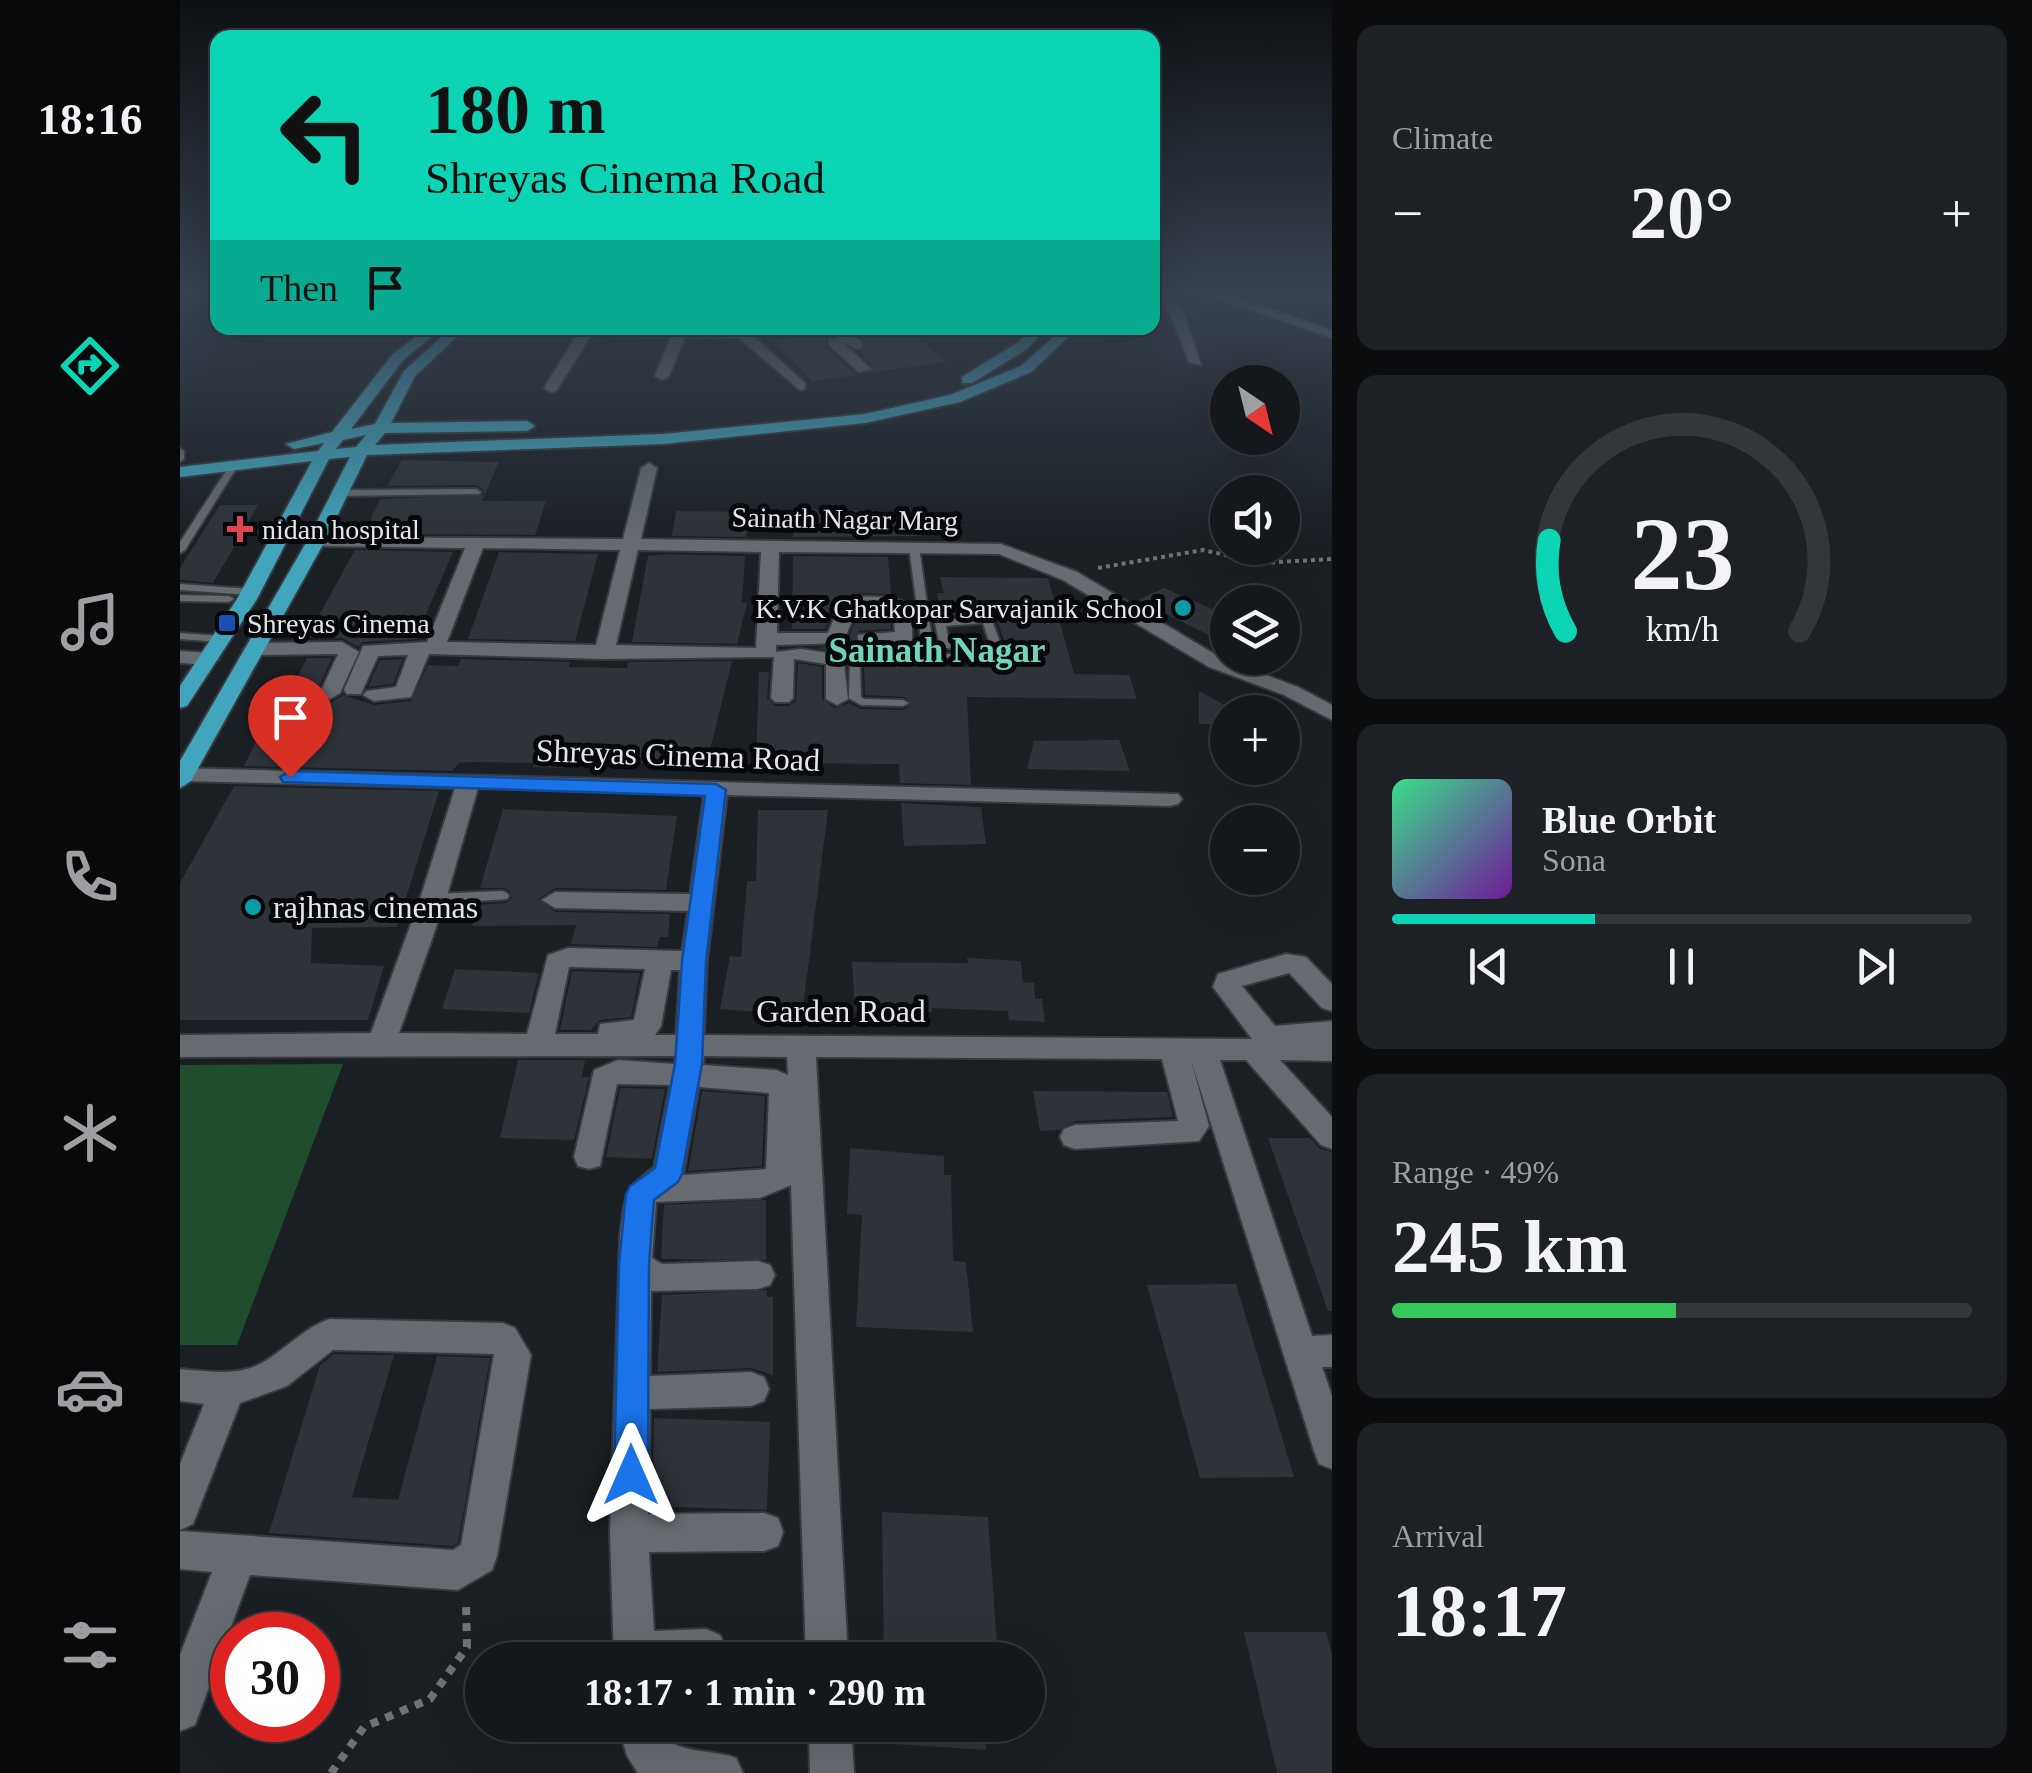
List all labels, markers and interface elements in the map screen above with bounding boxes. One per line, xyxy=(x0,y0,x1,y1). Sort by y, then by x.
icon: left xyxy=(260,70,390,200)
text: 180 m xyxy=(425,71,606,148)
text: 18:16 xyxy=(38,94,143,144)
text: Climate xyxy=(1392,120,1493,156)
text: Shreyas Cinema Road xyxy=(425,153,825,203)
text: 20° xyxy=(1630,171,1735,254)
text: − xyxy=(1392,183,1423,244)
text: + xyxy=(1941,183,1972,244)
icon: arrive xyxy=(358,260,413,315)
text: Then xyxy=(260,267,338,309)
icon: directions xyxy=(55,331,125,401)
north arrow xyxy=(1210,365,1300,455)
map controls xyxy=(1210,365,1300,895)
button: sound xyxy=(1210,475,1300,565)
text: 23 xyxy=(1630,496,1734,611)
street label: Sainath Nagar Marg xyxy=(731,502,959,536)
place label: nidan hospital xyxy=(262,514,420,545)
marker: nidan hospital xyxy=(227,516,253,542)
button: layers xyxy=(1210,585,1300,675)
icon: music xyxy=(55,587,125,657)
place label: K.V.K Ghatkopar Sarvajanik School xyxy=(755,593,1163,624)
marker: K.V.K Ghatkopar Sarvajanik School xyxy=(1172,597,1194,619)
place label: Shreyas Cinema xyxy=(247,608,430,639)
text: km/h xyxy=(1645,609,1719,649)
marker: Shreyas Cinema xyxy=(216,612,238,634)
district label: Sainath Nagar xyxy=(829,631,1045,670)
pin xyxy=(248,675,333,778)
icon: arrive xyxy=(263,690,318,745)
button: + xyxy=(1210,695,1300,785)
street label: Shreyas Cinema Road xyxy=(535,732,821,778)
text: Blue Orbit xyxy=(1542,799,1716,841)
button: − xyxy=(1210,805,1300,895)
icon: phone xyxy=(55,842,125,912)
text: Sona xyxy=(1542,842,1606,878)
place label: rajhnas cinemas xyxy=(273,889,478,925)
marker: rajhnas cinemas xyxy=(242,896,264,918)
icon: previous xyxy=(1461,939,1516,994)
icon: pause xyxy=(1654,939,1709,994)
icon: next xyxy=(1848,939,1903,994)
street label: Garden Road xyxy=(756,993,926,1029)
icon: climate xyxy=(55,1098,125,1168)
text: Range · 49% xyxy=(1392,1154,1559,1190)
text: 245 km xyxy=(1392,1205,1627,1288)
icon: car xyxy=(55,1354,125,1424)
position arrow xyxy=(579,1423,683,1527)
text: Arrival xyxy=(1392,1518,1484,1554)
text: 18:17 xyxy=(1392,1569,1567,1652)
icon: filters xyxy=(55,1610,125,1680)
speed limit sign: 30 xyxy=(210,1612,340,1742)
text: 18:17 · 1 min · 290 m xyxy=(584,1671,926,1713)

